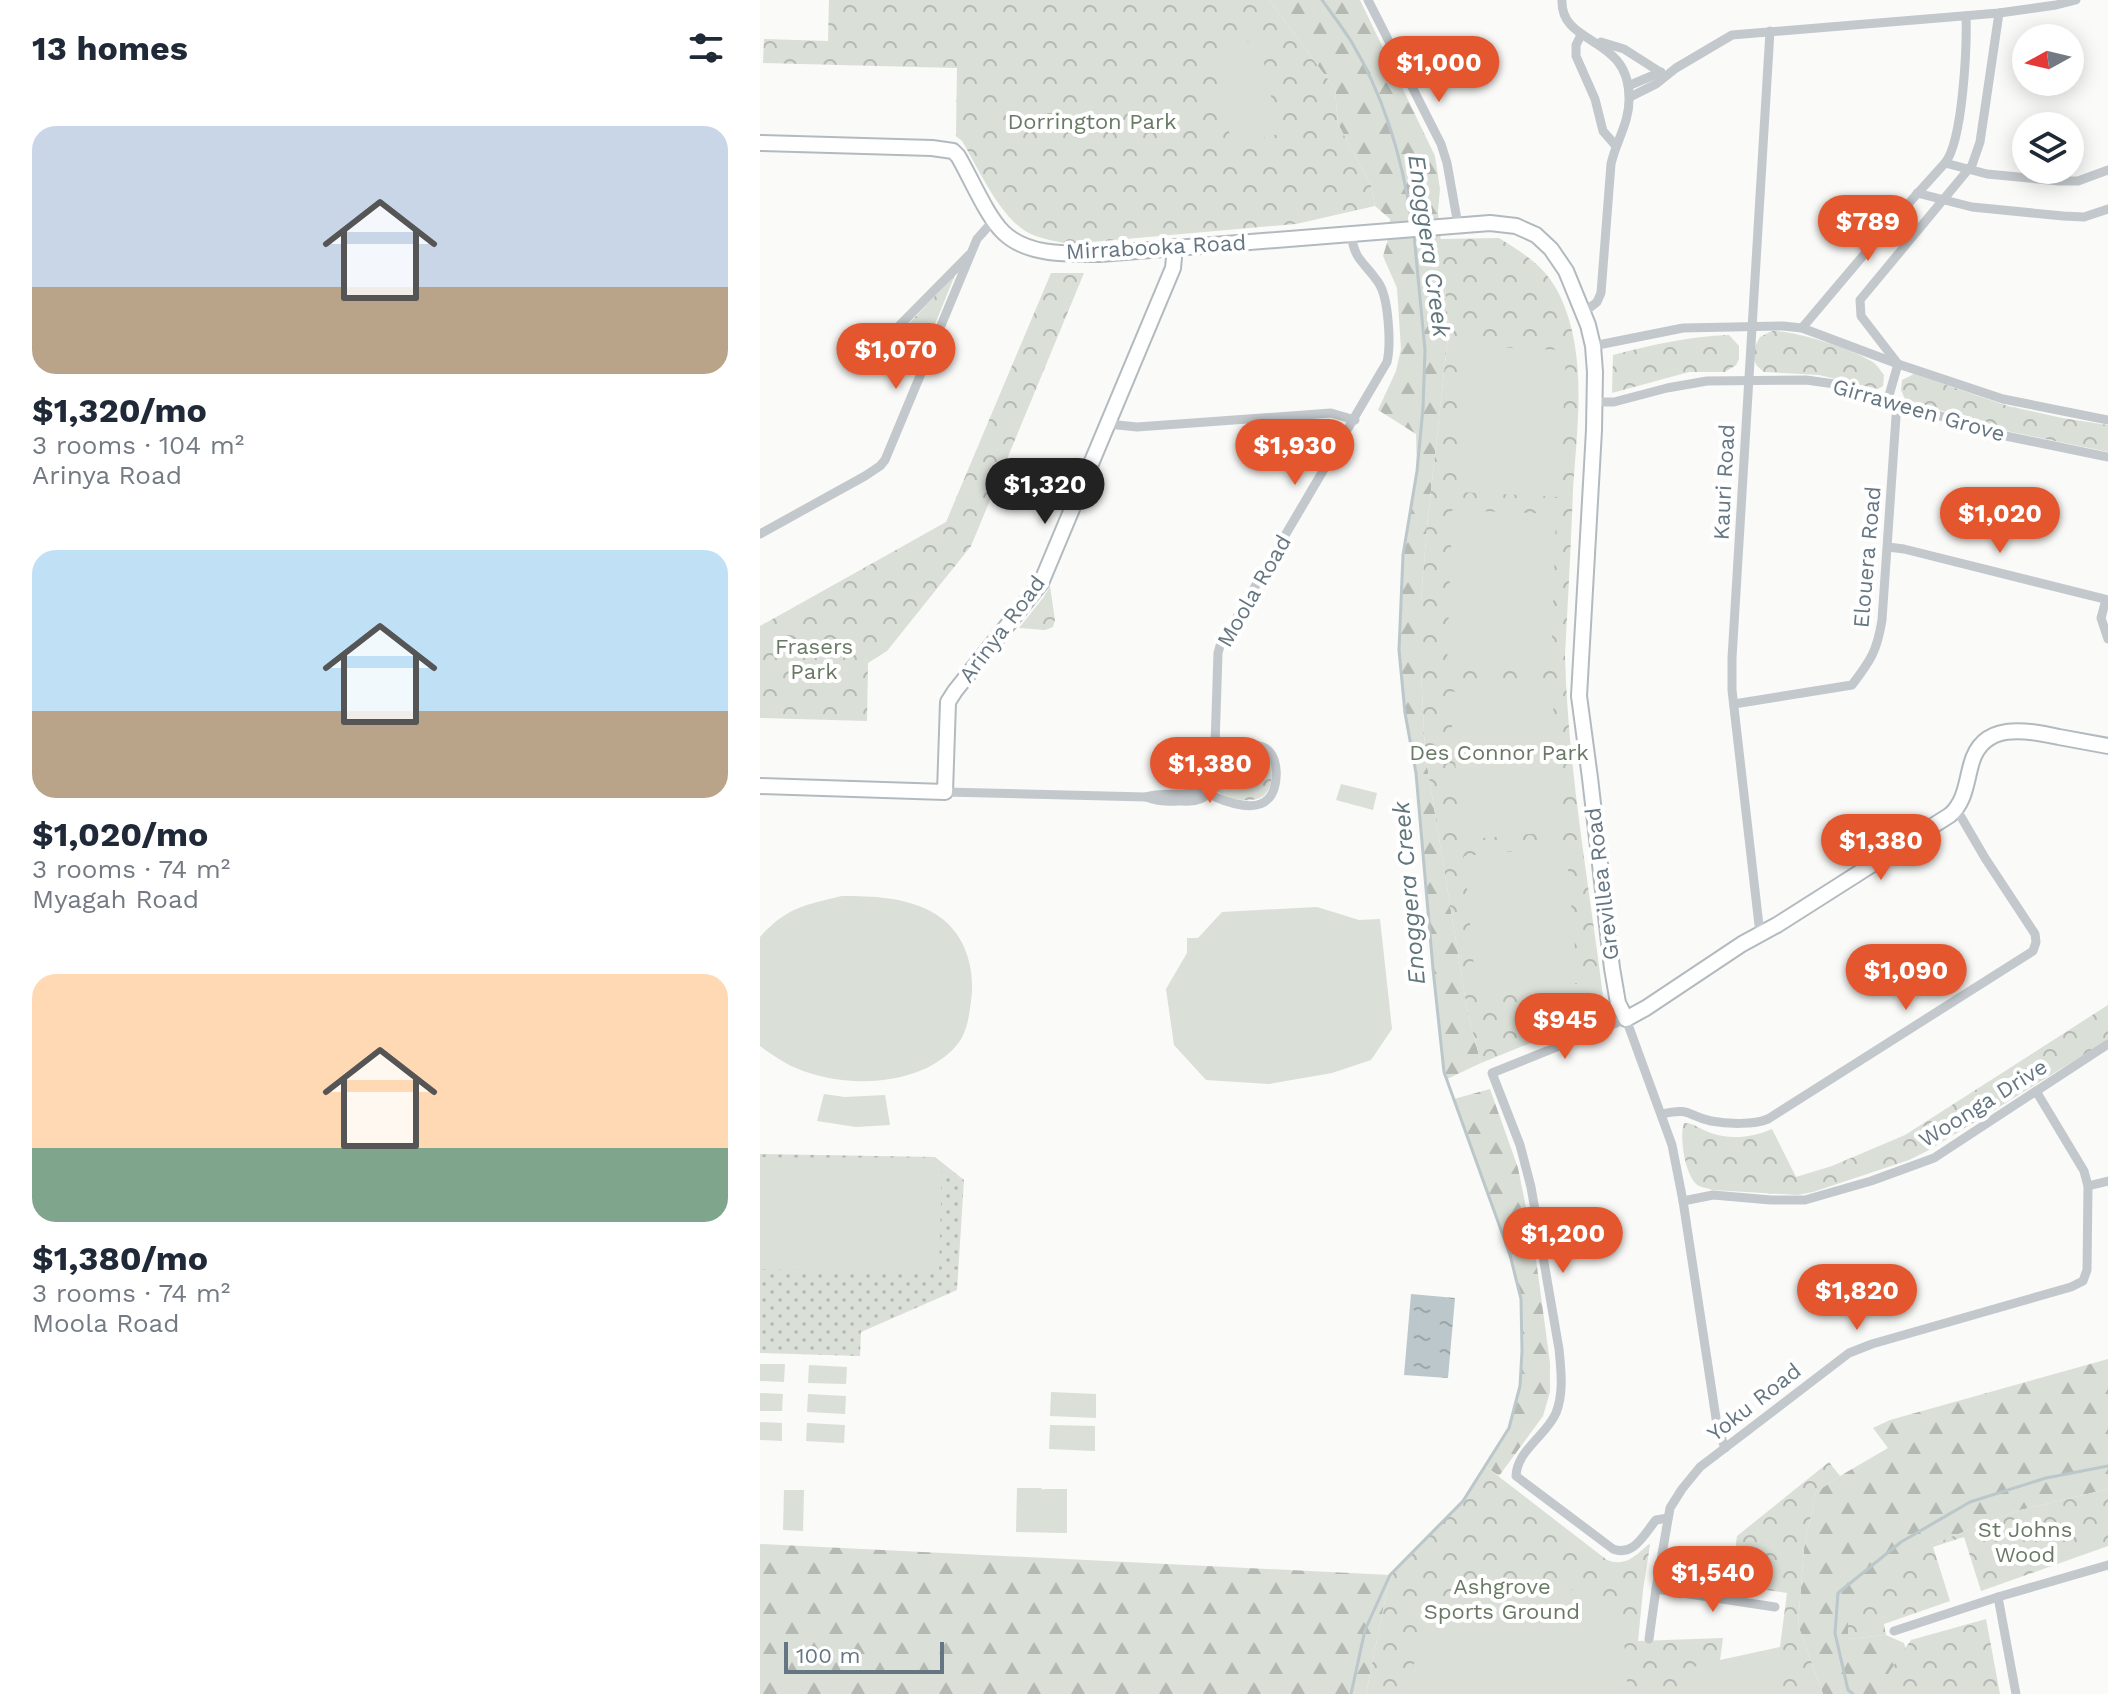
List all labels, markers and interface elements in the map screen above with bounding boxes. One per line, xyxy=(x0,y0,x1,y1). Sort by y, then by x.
north arrow xyxy=(2012,24,2084,96)
map controls xyxy=(2012,24,2084,184)
icon: filters xyxy=(684,26,728,70)
text: 13 homes xyxy=(32,28,188,68)
pin: $1,000 xyxy=(1374,36,1504,104)
text: $1,000 xyxy=(1396,47,1482,77)
park label: Dorrington Park xyxy=(1007,109,1177,134)
button: layers xyxy=(2012,112,2084,184)
water label: Enoggera Creek xyxy=(1402,153,1456,340)
icon: home xyxy=(308,178,452,322)
pin: $789 xyxy=(1821,195,1915,263)
text: $789 xyxy=(1836,206,1900,236)
street label: Mirrabooka Road xyxy=(1065,230,1247,264)
pin: $1,070 xyxy=(831,323,961,391)
text: $1,070 xyxy=(854,334,938,364)
street label: Girraween Grove xyxy=(1830,373,2008,447)
text: $1,320/mo xyxy=(32,390,207,430)
pin: $1,930 xyxy=(1230,419,1360,487)
street label: Kauri Road xyxy=(1708,423,1740,541)
text: 3 rooms · 104 m² xyxy=(32,430,244,460)
text: $1,930 xyxy=(1253,430,1337,460)
pin: $1,320 xyxy=(980,458,1110,526)
text: Arinya Road xyxy=(32,460,182,490)
text: $1,320 xyxy=(1003,469,1087,499)
street label: Elouera Road xyxy=(1848,485,1886,629)
pin: $1,020 xyxy=(1935,487,2065,555)
text: $1,020 xyxy=(1958,498,2042,528)
street label: Moola Road xyxy=(1212,531,1296,651)
street label: Arinya Road xyxy=(954,571,1050,687)
icon: home xyxy=(308,602,452,746)
park label: Frasers Park xyxy=(775,634,853,684)
pin: $1,380 xyxy=(1145,737,1275,805)
park label: Des Connor Park xyxy=(1409,740,1589,765)
text: $1,380 xyxy=(1168,748,1252,778)
water label: Enoggera Creek xyxy=(1387,799,1431,986)
street label: Grevillea Road xyxy=(1580,806,1624,962)
text: $1,020/mo xyxy=(32,814,208,854)
pin: $1,380 xyxy=(1816,814,1946,882)
text: $1,380 xyxy=(1839,825,1923,855)
text: 3 rooms · 74 m² xyxy=(32,854,230,884)
text: Myagah Road xyxy=(32,884,199,914)
pin: $1,090 xyxy=(1841,944,1971,1012)
text: $1,090 xyxy=(1864,955,1948,985)
pin: $945 xyxy=(1518,993,1612,1061)
text: $945 xyxy=(1533,1004,1597,1034)
icon: home xyxy=(308,1026,452,1170)
street label: Woonga Drive xyxy=(1914,1054,2052,1152)
pin: $1,200 xyxy=(1498,1207,1628,1275)
text: $1,200 xyxy=(1521,1218,1605,1248)
text: $1,380/mo xyxy=(32,1238,208,1278)
pin: $1,820 xyxy=(1792,1264,1922,1332)
text: $1,820 xyxy=(1815,1275,1899,1305)
text: 3 rooms · 74 m² xyxy=(32,1278,230,1308)
text: Moola Road xyxy=(32,1308,180,1338)
street label: Yoku Road xyxy=(1702,1358,1806,1446)
park label: St Johns Wood xyxy=(1978,1517,2072,1567)
pin: $1,540 xyxy=(1648,1546,1778,1614)
text: $1,540 xyxy=(1671,1557,1755,1587)
park label: Ashgrove Sports Ground xyxy=(1424,1574,1580,1624)
scale bar xyxy=(784,1638,944,1674)
text: 100 m xyxy=(796,1643,860,1668)

